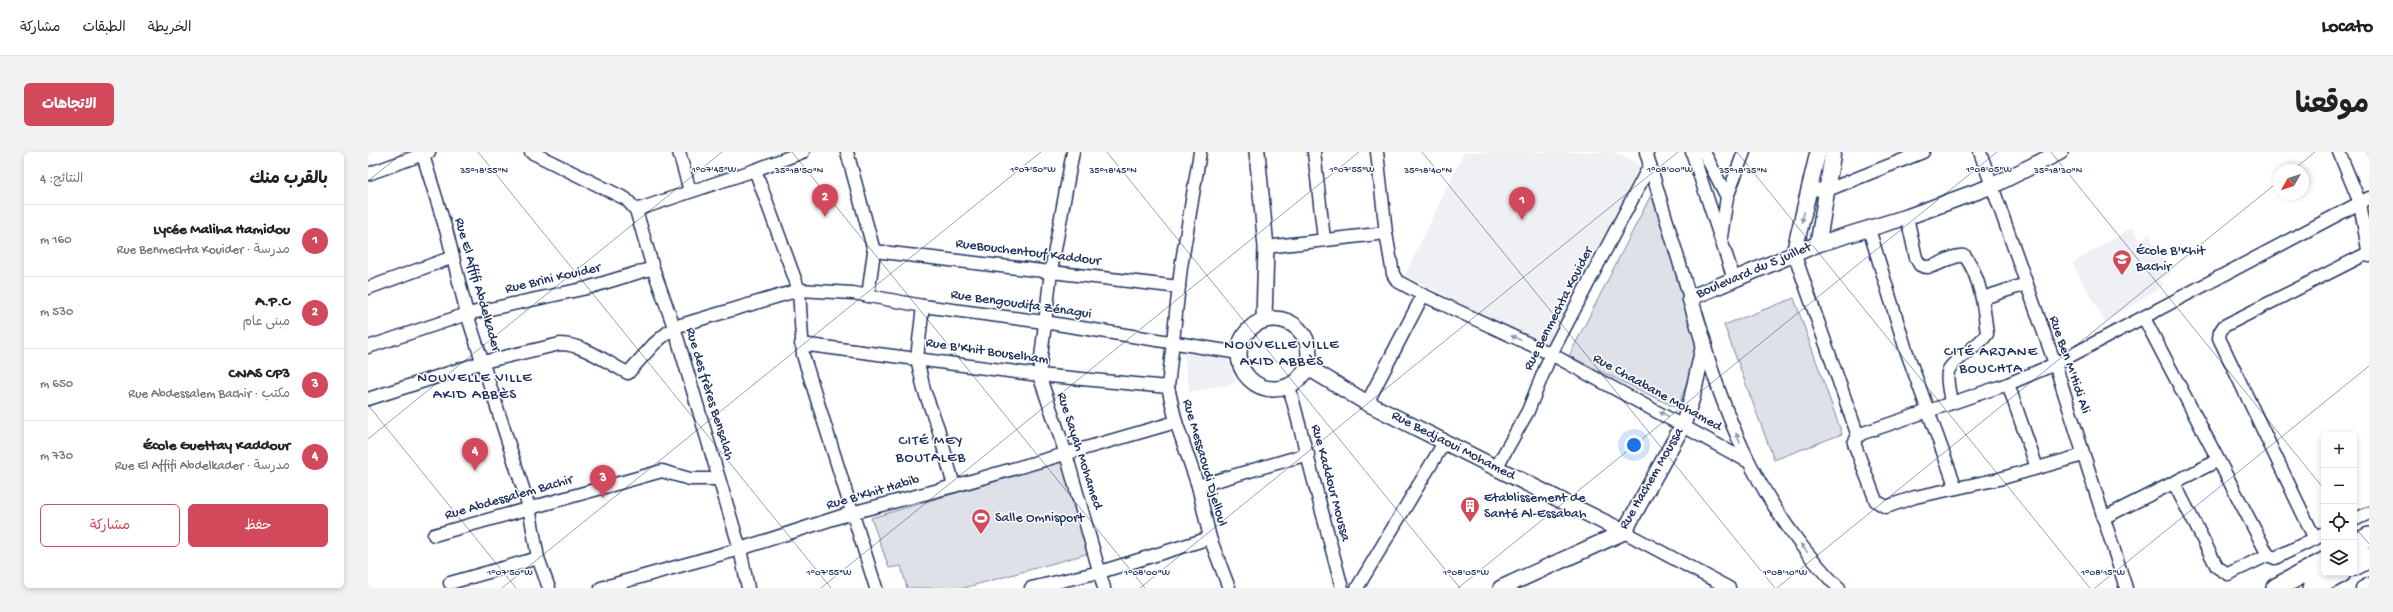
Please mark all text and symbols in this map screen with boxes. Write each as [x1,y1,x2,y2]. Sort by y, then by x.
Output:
text: Locato [2322,16,2373,39]
text: مشاركة [20,20,60,37]
text: الطبقات [82,20,126,37]
text: الخريطة [148,20,191,37]
button: الاتجاهات [24,83,114,126]
text: موقعنا [2295,90,2369,123]
text: 1°07'45"W [691,164,737,176]
text: 1°07'50"W [1009,164,1056,176]
text: 1°07'55"W [1328,164,1375,176]
text: 1°08'00"W [1646,164,1694,176]
text: 1°08'05"W [1965,164,2012,176]
north arrow [2273,164,2309,200]
text: 35°18'55"N [459,165,509,177]
text: 35°18'50"N [774,165,824,177]
text: 35°18'45"N [1088,165,1137,177]
text: 35°18'40"N [1403,165,1453,177]
text: 35°18'35"N [1718,165,1768,177]
text: 35°18'30"N [2033,165,2083,177]
text: بالقرب منك [249,170,328,190]
text: النتائج: 4 [40,172,83,187]
pin: 2 [812,184,838,217]
pin: 1 [1509,187,1535,220]
one-way arrow [1799,211,1805,223]
street label: Rue El Affifi Abdelkader [450,216,505,355]
text: Lycée Maliha Hamidou [153,221,290,239]
text: 160 m [40,233,72,248]
text: 1 [312,233,318,248]
street label: RueBouchentouf Kaddour [954,236,1103,270]
street label: Boulevard du 5 juillet [1693,239,1815,303]
text: مدرسة · Rue Benmechta Kouider [117,243,290,258]
street label: Rue Benmechta Kouider [1520,243,1598,374]
place label: École B'Khit Bachir [2135,243,2206,276]
school or university icon: École B'Khit Bachir [2111,248,2133,276]
street label: Rue Brini Kouider [504,260,603,298]
street label: Rue Bengoudifa Zénagui [949,287,1093,323]
text: A.P.C [255,293,290,311]
text: 530 m [40,305,73,320]
text: 2 [312,305,318,320]
street label: Rue Ben M'Hidi Ali [2044,314,2094,416]
text: مبنى عام [242,315,290,330]
street label: Rue des frères Bensalah [681,326,737,463]
street label: Rue B'Khit Bouselham [924,335,1050,369]
one-way arrow [1510,335,1522,341]
district label: NOUVELLE VILLE AKID ABBÈS [1224,336,1340,371]
district label: CITÉ ARJANE BOUCHTA [1944,343,2038,378]
street label: Rue Chaabane Mohamed [1589,350,1726,436]
text: CNAS CP3 [229,365,290,383]
district label: NOUVELLE VILLE AKID ABBÈS [417,369,533,404]
text: 650 m [40,377,73,392]
text: 3 [312,377,318,392]
text: مكتب · Rue Abdessalem Bachir [128,387,290,402]
street label: Rue Sayah Mohamed [1052,390,1106,513]
street label: Rue Messaoudi Djelloul [1178,398,1230,528]
street label: Rue Bedjaoui Mohamed [1388,407,1519,485]
one-way arrow [1658,411,1670,418]
street label: Rue Kaddour Moussa [1306,423,1354,544]
street label: Rue Hachem Moussa [1616,424,1689,533]
one-way arrow [1734,431,1740,443]
district label: CITÉ MEY BOUTALEB [895,432,966,467]
map controls [2321,432,2357,576]
button: + [2321,432,2357,468]
your location [1624,435,1644,455]
text: École Guettay Kaddour [143,437,290,455]
pin: 4 [462,438,488,471]
text: 730 m [40,449,73,464]
text: 4 [312,449,318,464]
text: مدرسة · Rue El Affifi Abdelkader [115,459,290,474]
pin: 3 [590,465,616,498]
button: − [2321,468,2357,504]
street label: Rue Abdessalem Bachir [443,471,576,524]
street label: Rue B'Khit Habib [825,471,922,514]
place label: Etablissement de Santé Al-Essabah [1484,490,1587,523]
building icon: Etablissement de Santé Al-Essabah [1459,495,1481,523]
button: مشاركة [40,504,180,547]
button: حفظ [188,504,328,547]
button: locate [2321,504,2357,540]
sports icon: Salle Omnisport [970,507,992,535]
place label: Salle Omnisport [995,510,1085,527]
button: layers [2321,540,2357,576]
one-way arrow [1800,543,1809,554]
text: 1°07'50"W [486,567,533,579]
text: 1°07'55"W [805,567,852,579]
text: 1°08'00"W [1123,567,1171,579]
text: 1°08'05"W [1442,567,1489,579]
text: 1°08'10"W [1762,567,1808,579]
text: 1°08'15"W [2080,567,2126,579]

